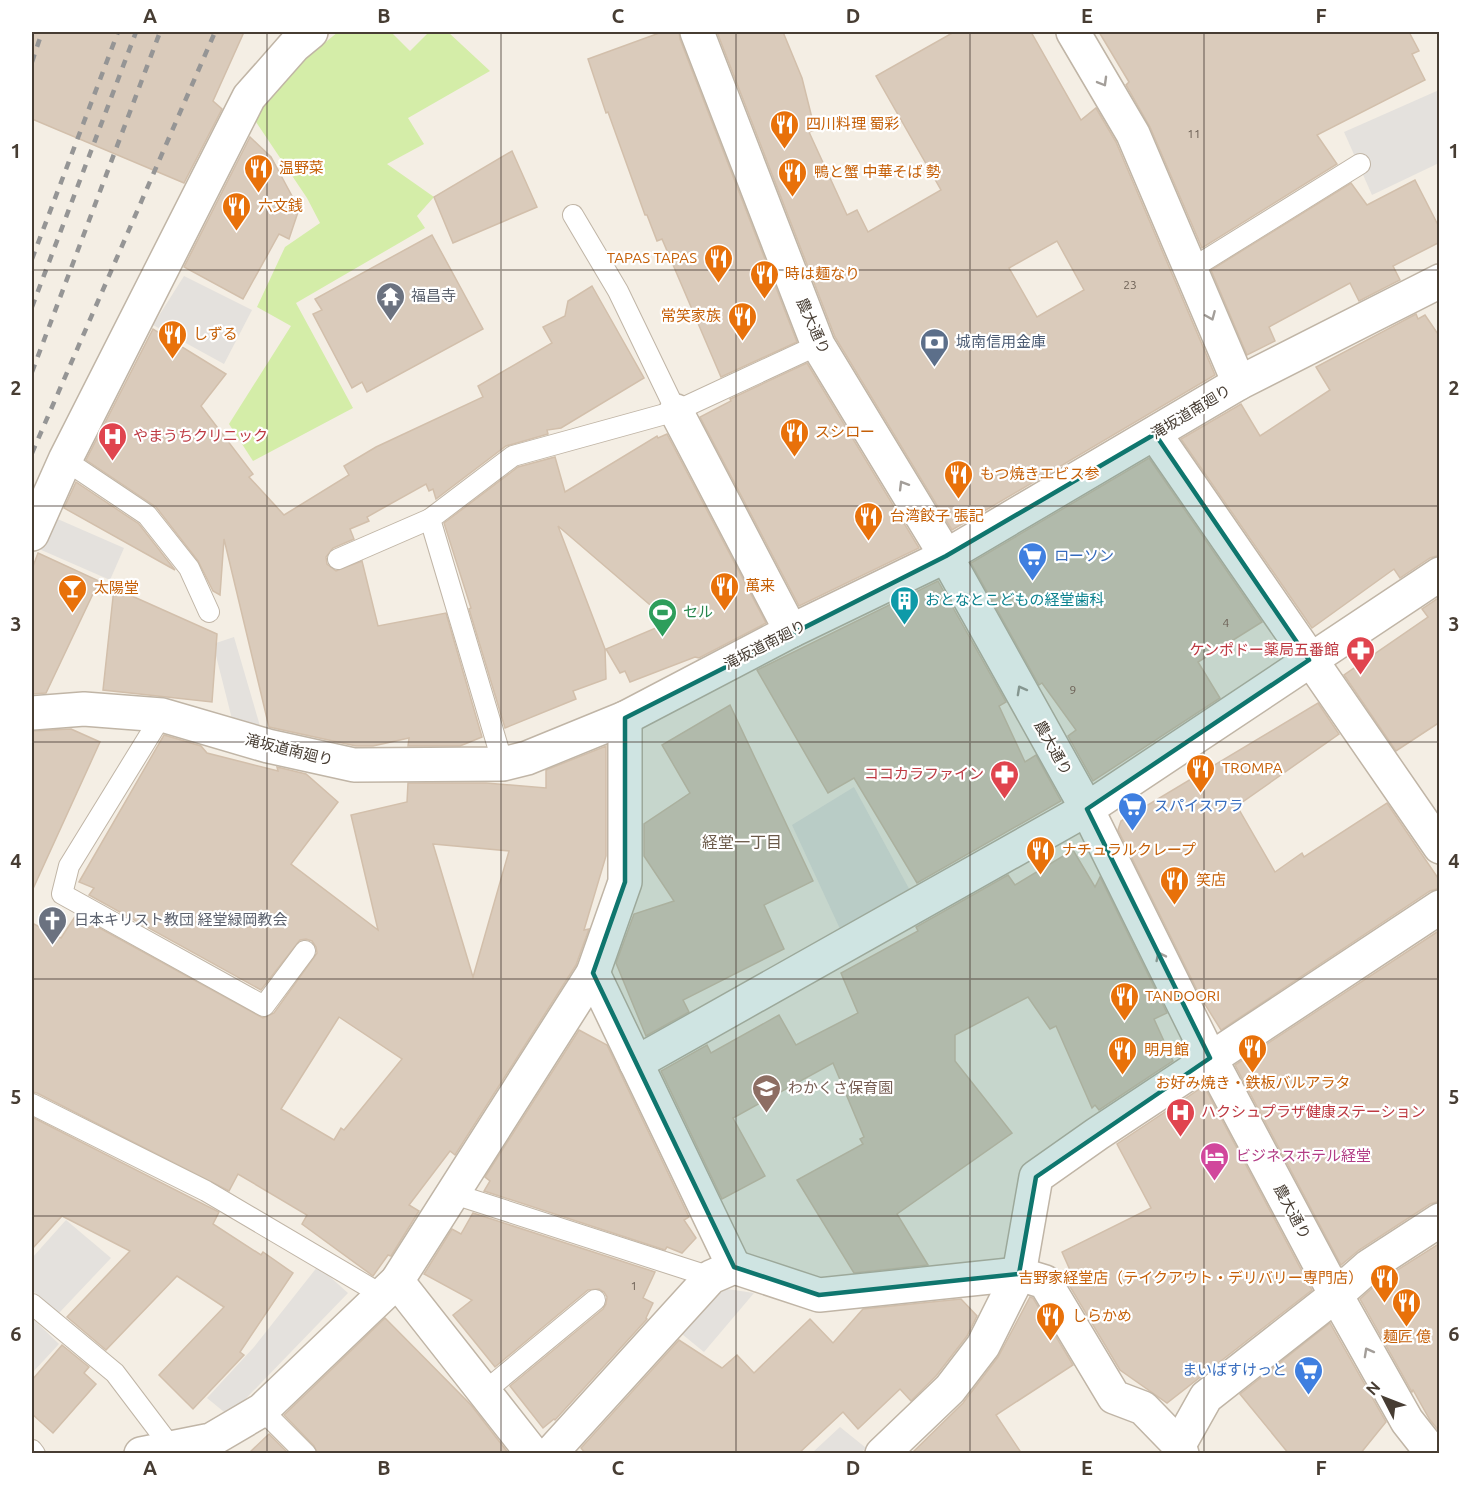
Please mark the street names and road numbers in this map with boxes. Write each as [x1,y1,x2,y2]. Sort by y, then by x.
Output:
street label: 農大通り [793,295,833,357]
street label: 滝坂道南廻り [1148,381,1234,442]
street label: 滝坂道南廻り [721,617,809,673]
street label: 農大通り [1031,717,1075,778]
street label: 滝坂道南廻り [243,730,335,769]
street label: 農大通り [1271,1181,1314,1242]

